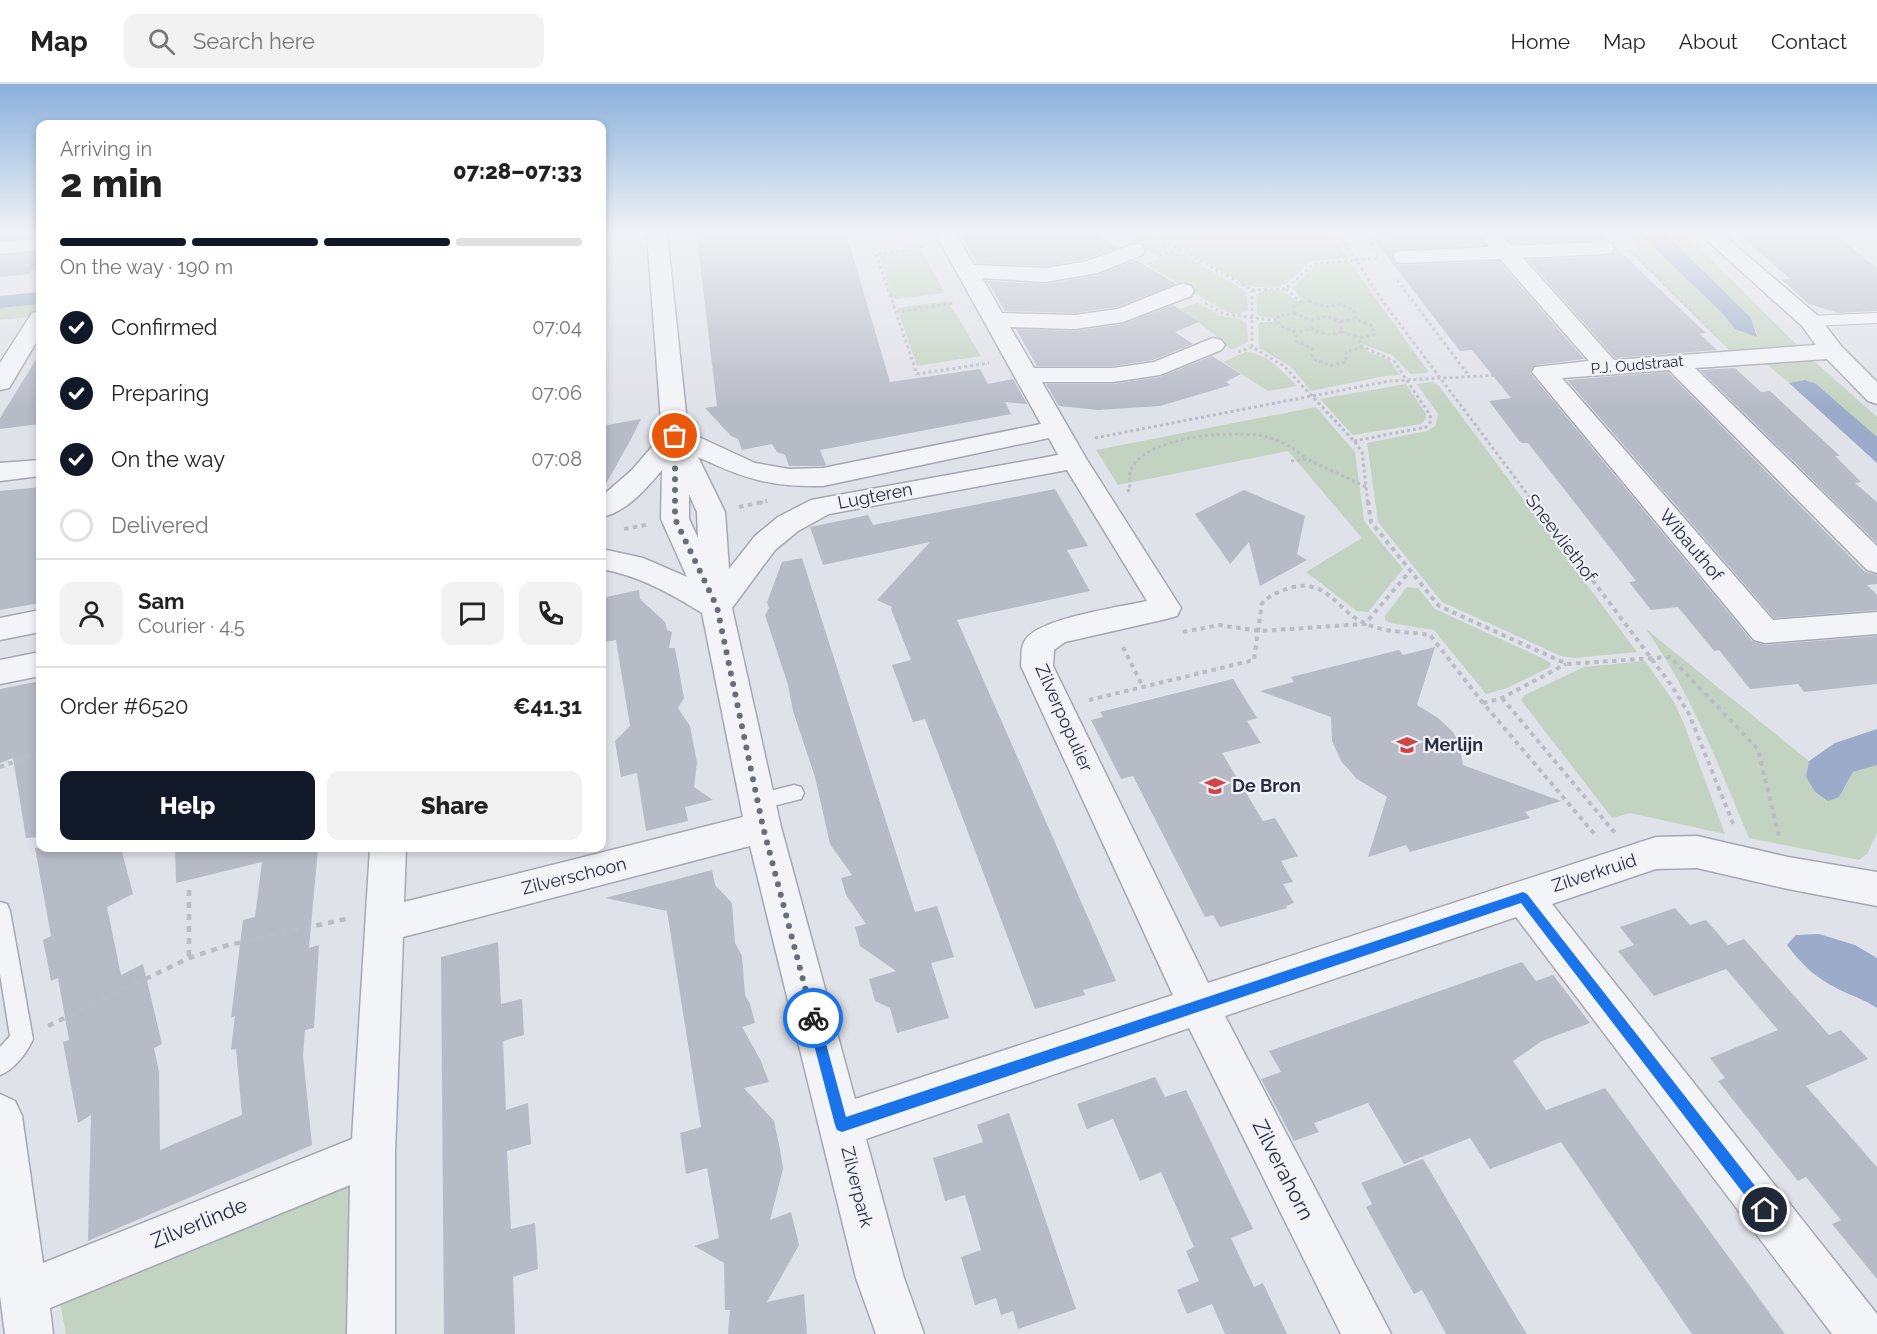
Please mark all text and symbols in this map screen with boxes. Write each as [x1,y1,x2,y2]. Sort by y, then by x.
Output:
search box [124,14,544,68]
text: Map [30,25,88,58]
icon: search [145,25,178,58]
text: Search here [193,28,315,54]
text: Home [1511,29,1570,54]
text: Map [1603,29,1646,54]
text: About [1679,29,1738,54]
text: Contact [1771,29,1847,54]
text: Arriving in [60,137,152,161]
text: 07:28–07:33 [453,158,582,184]
text: 2 min [60,160,163,206]
text: On the way · 190 m [60,255,233,279]
icon: check [60,311,93,344]
text: Confirmed [111,314,218,340]
text: 07:04 [532,315,582,339]
street label: P.J. Oudstraat [1590,352,1684,378]
icon: check [60,377,93,410]
text: Preparing [111,380,209,406]
text: 07:06 [531,381,582,405]
pin [649,410,700,461]
icon: bag [658,419,691,452]
icon: check [60,443,93,476]
text: On the way [111,446,225,472]
text: 07:08 [531,447,582,471]
street label: Lugteren [836,478,914,513]
street label: Sneevliethof [1522,490,1602,586]
street label: Wibauthof [1655,504,1728,586]
text: Delivered [111,512,209,538]
button: person [60,582,123,645]
button: chat [441,582,504,645]
button: phone [519,582,582,645]
text: Sam [138,588,185,614]
text: Courier · 4.5 [138,614,245,638]
street label: Zilverpopulier [1031,661,1098,775]
text: Order #6520 [60,693,188,719]
text: €41.31 [513,693,582,719]
school or university icon: Merlijn [1395,733,1419,757]
place label: Merlijn [1424,734,1483,755]
button: Help [60,771,315,840]
button: Share [327,771,582,840]
school or university icon: De Bron [1203,774,1227,798]
place label: De Bron [1232,775,1301,796]
street label: Zilverkruid [1549,849,1639,896]
street label: Zilverschoon [519,852,628,899]
courier [783,988,843,1048]
icon: bike [797,1002,830,1035]
street label: Zilverahorn [1247,1115,1319,1224]
street label: Zilverpark [837,1144,878,1230]
pin [1739,1184,1790,1235]
street label: Zilverlinde [147,1192,251,1253]
icon: home [1748,1193,1781,1226]

